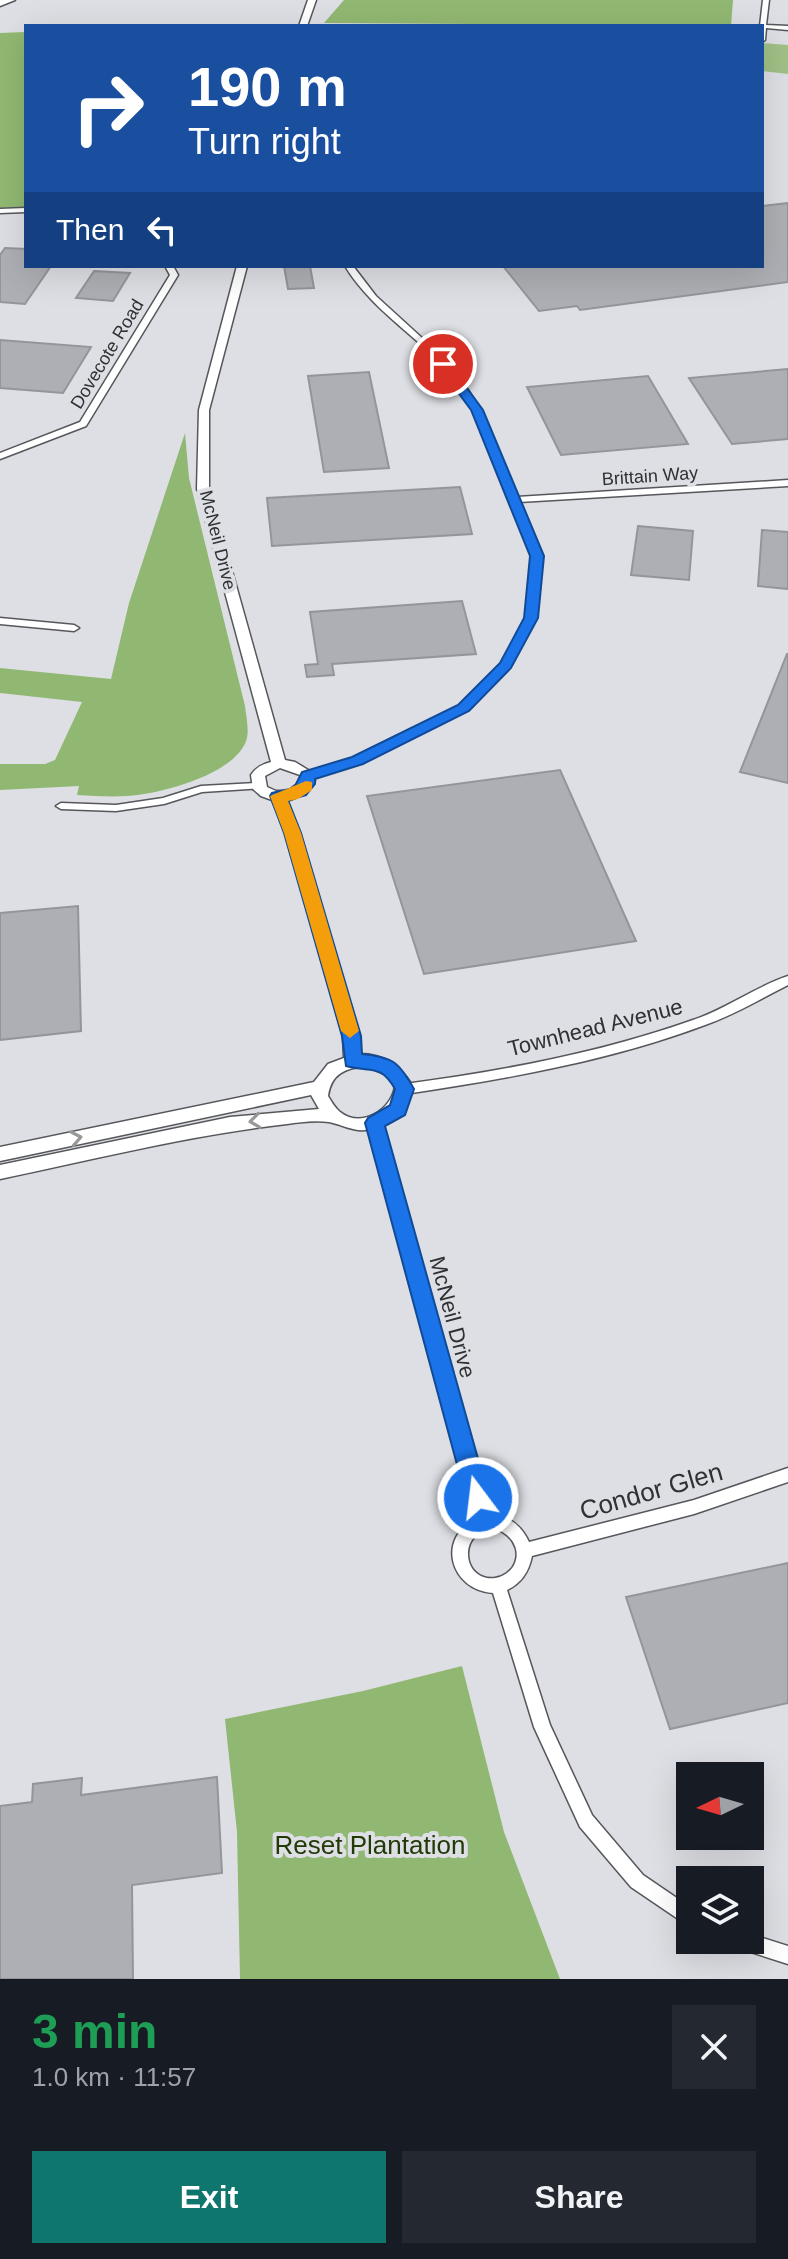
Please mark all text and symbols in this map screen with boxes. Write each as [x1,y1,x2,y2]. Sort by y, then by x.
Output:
text: 190 m [188,55,347,118]
icon: right [56,56,160,160]
text: Turn right [188,121,341,162]
icon: left [140,208,184,252]
text: Then [56,213,124,246]
street label: Dovecote Road [66,296,148,412]
pin [409,330,477,398]
icon: arrive [421,342,465,386]
street label: Brittain Way [601,463,699,489]
street label: McNeil Drive [196,488,240,592]
street label: Townhead Avenue [505,994,685,1061]
one-way arrow [248,1112,262,1129]
one-way arrow [70,1131,83,1148]
street label: McNeil Drive [424,1254,481,1381]
position arrow [436,1456,520,1540]
street label: Condor Glen [576,1456,726,1526]
north arrow [676,1762,764,1850]
map controls [676,1762,764,1954]
park label: Reset Plantation [275,1830,465,1860]
button: layers [676,1866,764,1954]
text: 3 min [32,2005,157,2058]
button: close [672,2005,756,2089]
text: 1.0 km · 11:57 [32,2062,196,2092]
button: Exit [32,2151,386,2243]
button: Share [402,2151,756,2243]

